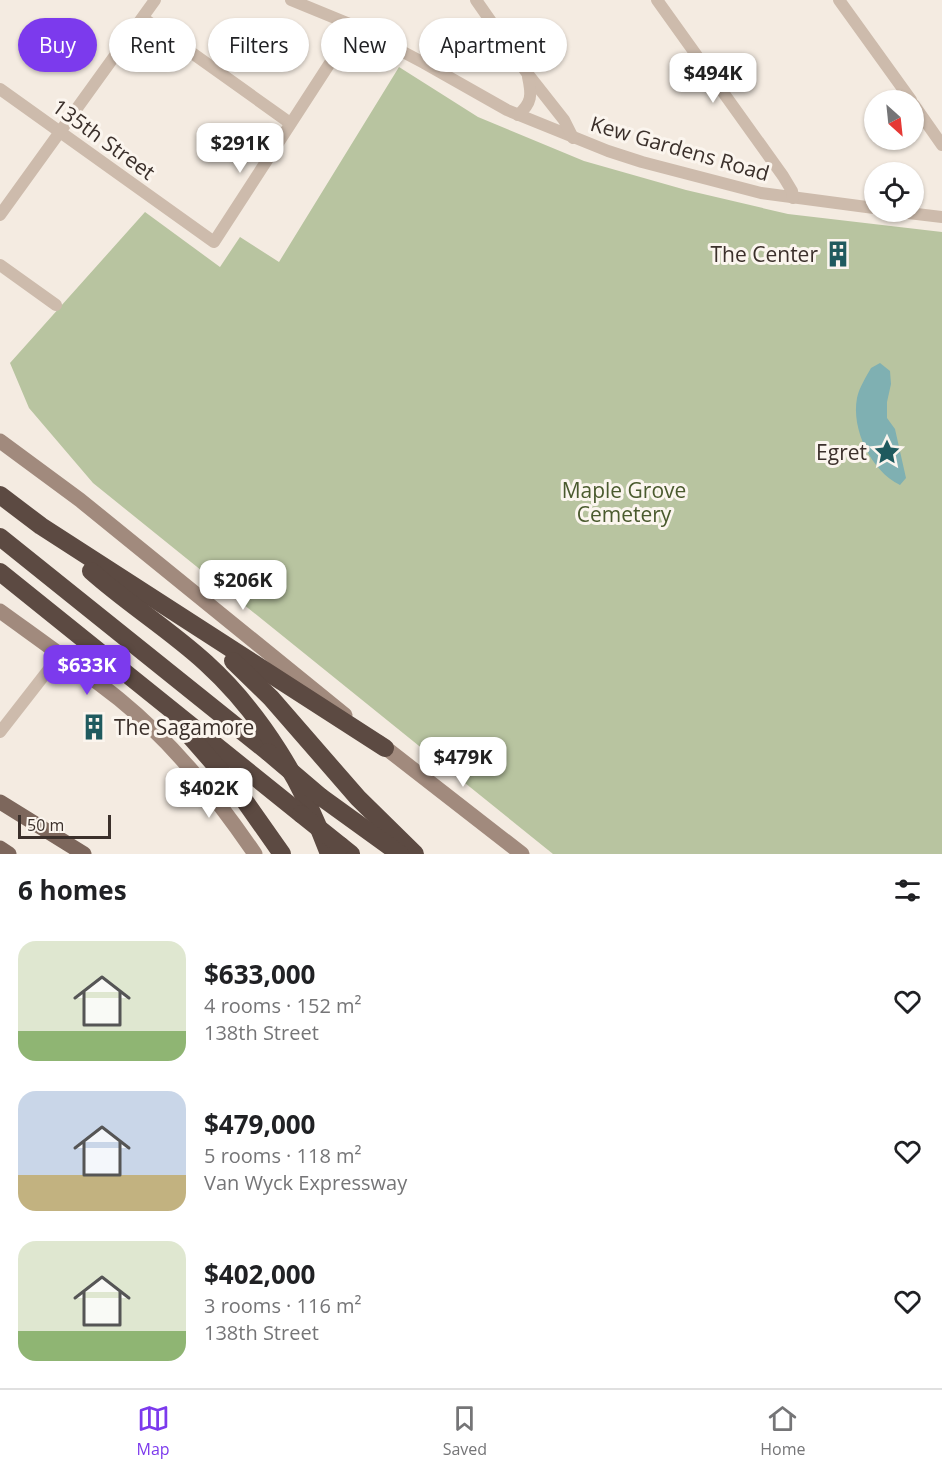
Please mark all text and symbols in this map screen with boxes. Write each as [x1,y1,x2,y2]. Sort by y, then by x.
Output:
chip: Buy [18,18,97,72]
chip: Rent [109,18,196,72]
chip: Filters [208,18,309,72]
chip: New [321,18,407,72]
chip: Apartment [419,18,567,72]
pin: $494K [671,53,755,104]
text: $494K [683,59,743,86]
north arrow [864,90,924,150]
map controls [864,90,924,222]
street label: 135th Street [47,92,161,186]
street label: Kew Gardens Road [587,109,773,187]
pin: $291K [198,123,282,174]
text: $291K [210,129,270,156]
button: locate [864,162,924,222]
building icon: The Center [823,239,853,269]
place label: The Center [711,240,818,268]
place icon: Egret [872,437,902,467]
place label: Egret [816,438,867,466]
park label: Maple Grove Cemetery [562,476,686,528]
pin: $206K [201,560,285,611]
text: $206K [213,566,273,593]
pin: $633K [45,645,129,696]
text: $633K [57,651,117,678]
building icon: The Sagamore [79,712,109,742]
place label: The Sagamore [114,713,254,741]
pin: $479K [421,737,505,788]
text: $479K [433,743,493,770]
pin: $402K [167,768,251,819]
text: $402K [179,774,239,801]
scale bar [18,812,111,840]
text: 50 m [27,814,64,836]
text: 6 homes [18,872,127,908]
icon: filters [891,874,924,907]
text: $633,000 [204,956,315,992]
icon: home [66,965,138,1037]
icon: heart [891,985,924,1018]
text: 4 rooms · 152 m² [204,992,362,1019]
text: 138th Street [204,1019,319,1046]
text: $479,000 [204,1106,315,1142]
icon: home [66,1115,138,1187]
icon: heart [891,1135,924,1168]
text: 5 rooms · 118 m² [204,1142,362,1169]
text: Van Wyck Expressway [204,1169,407,1196]
text: $402,000 [204,1256,315,1292]
icon: home [66,1265,138,1337]
icon: heart [891,1285,924,1318]
text: 3 rooms · 116 m² [204,1292,362,1319]
text: 138th Street [204,1319,319,1346]
tab: Map [137,1402,170,1460]
tab: Saved [443,1402,487,1460]
tab: Home [760,1402,805,1460]

